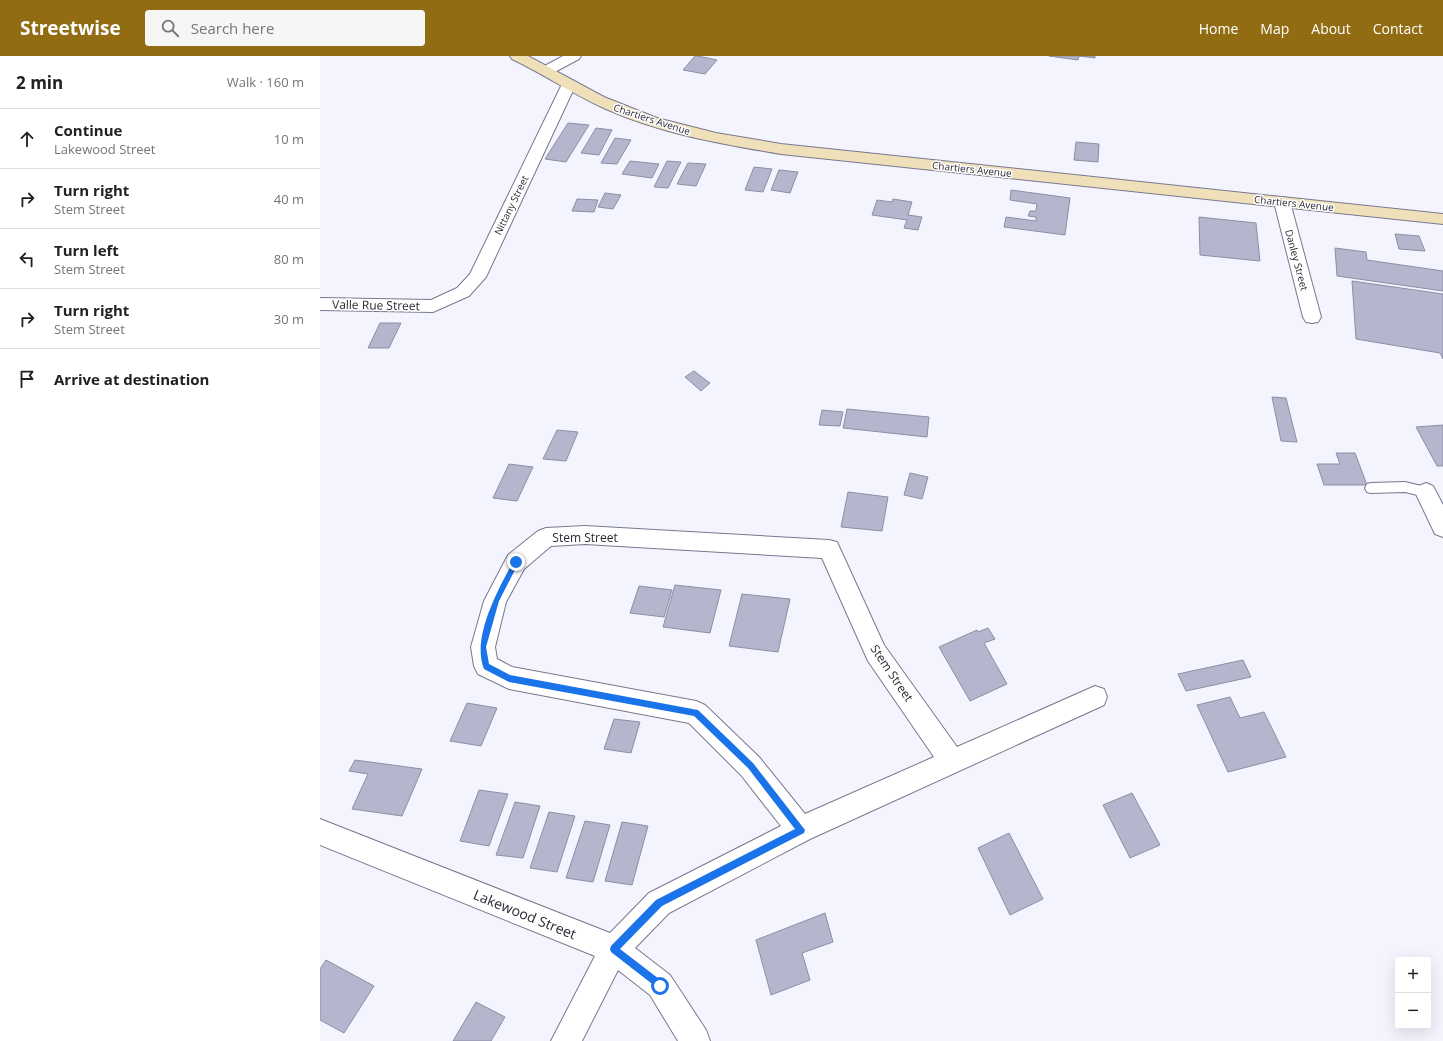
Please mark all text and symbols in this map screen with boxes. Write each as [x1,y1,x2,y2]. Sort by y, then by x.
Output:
search box [145,10,425,46]
text: Streetwise [20,15,121,41]
icon: search [159,17,181,39]
text: Search here [191,18,274,38]
text: Home [1199,19,1238,38]
text: Map [1260,19,1289,38]
text: About [1311,19,1351,38]
text: Contact [1373,19,1423,38]
text: 2 min [16,71,63,94]
text: Walk · 160 m [227,73,304,91]
street label: Chartiers Avenue [612,100,693,138]
text: Continue [54,120,122,140]
icon: ahead [16,128,38,150]
text: 10 m [274,130,304,148]
text: Lakewood Street [54,140,156,158]
street label: Chartiers Avenue [931,158,1013,180]
street label: Nittany Street [491,173,532,237]
text: Turn right [54,180,129,200]
icon: right [16,188,38,210]
text: 40 m [274,190,304,208]
street label: Chartiers Avenue [1253,192,1335,214]
text: Stem Street [54,200,125,218]
street label: Danley Street [1282,228,1312,292]
text: Turn left [54,240,119,260]
icon: left [16,248,38,270]
text: 80 m [274,250,304,268]
text: Stem Street [54,260,125,278]
street label: Valle Rue Street [332,296,420,314]
text: Turn right [54,300,129,320]
icon: right [16,308,38,330]
text: 30 m [274,310,304,328]
text: Stem Street [54,320,125,338]
icon: arrive [16,368,38,390]
text: Arrive at destination [54,369,209,389]
street label: Stem Street [552,529,618,546]
route end [507,553,525,571]
street label: Stem Street [867,641,917,705]
street label: Lakewood Street [471,885,579,943]
map controls [1395,957,1431,1029]
button: + [1395,957,1431,993]
route start [651,977,669,995]
button: − [1395,993,1431,1029]

